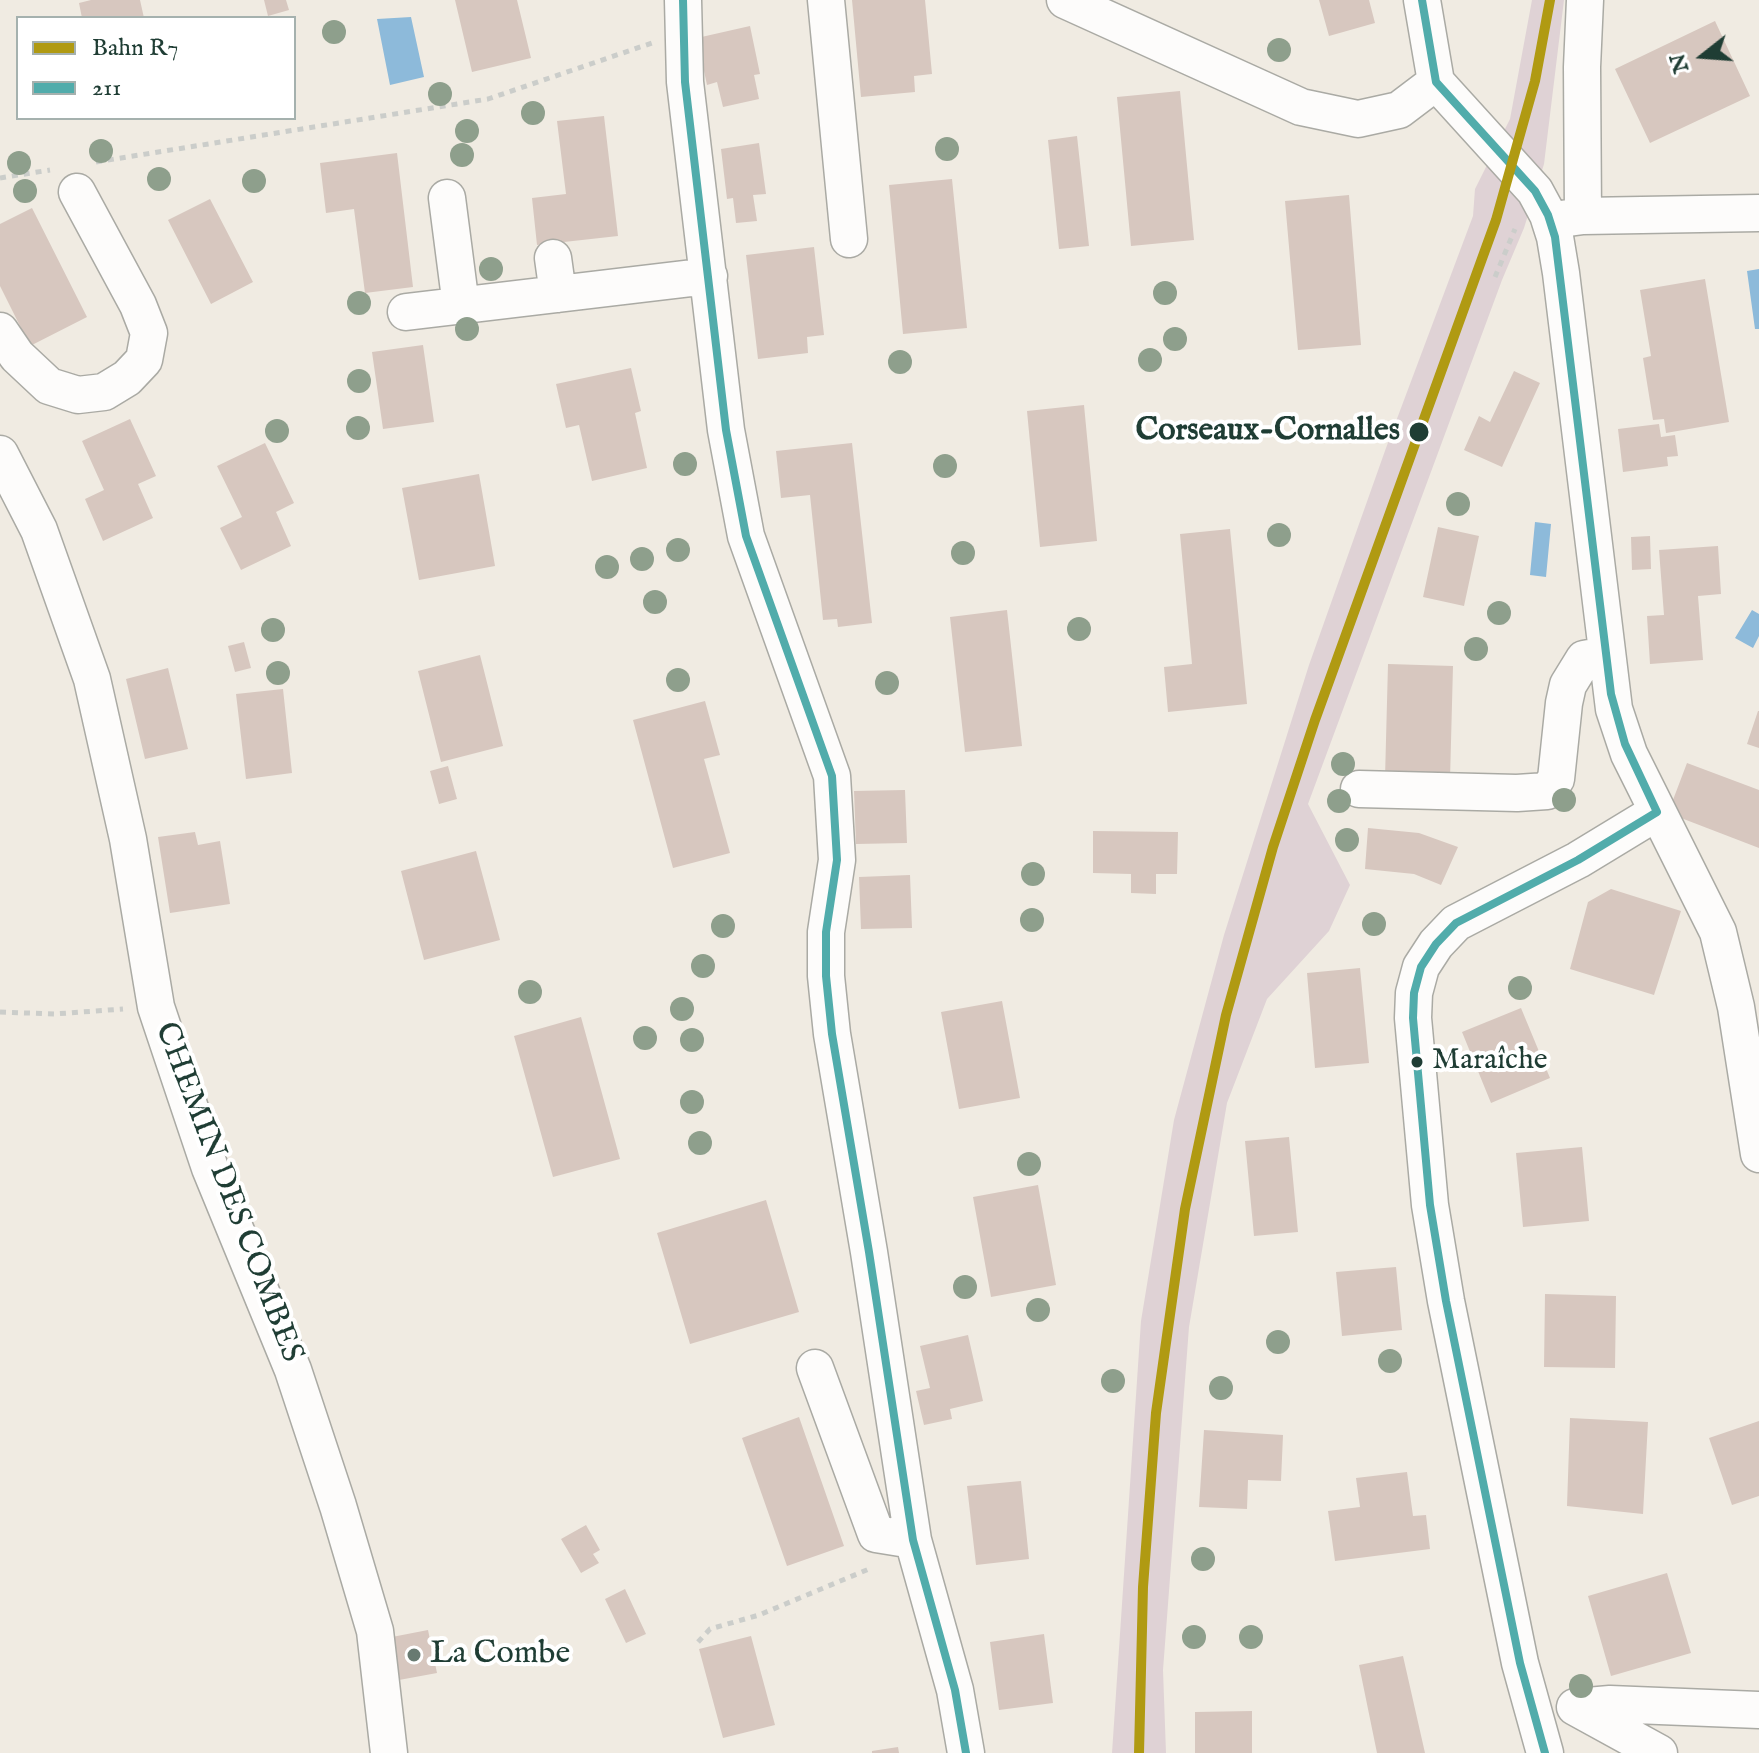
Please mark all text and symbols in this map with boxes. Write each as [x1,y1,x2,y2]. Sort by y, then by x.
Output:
legend [16,16,296,120]
north arrow [1663,16,1743,96]
text: Bahn R7 [92,33,178,64]
text: N [1664,50,1696,76]
text: 211 [92,73,121,104]
place label: Corseaux-Cornalles [1135,413,1400,451]
marker: Corseaux-Cornalles [1407,420,1431,444]
street label: CHEMIN DES COMBES [144,1018,310,1368]
place label: Maraîche [1432,1044,1548,1080]
marker: Maraîche [1409,1054,1425,1070]
place label: La Combe [430,1636,570,1674]
marker: La Combe [405,1646,423,1664]

